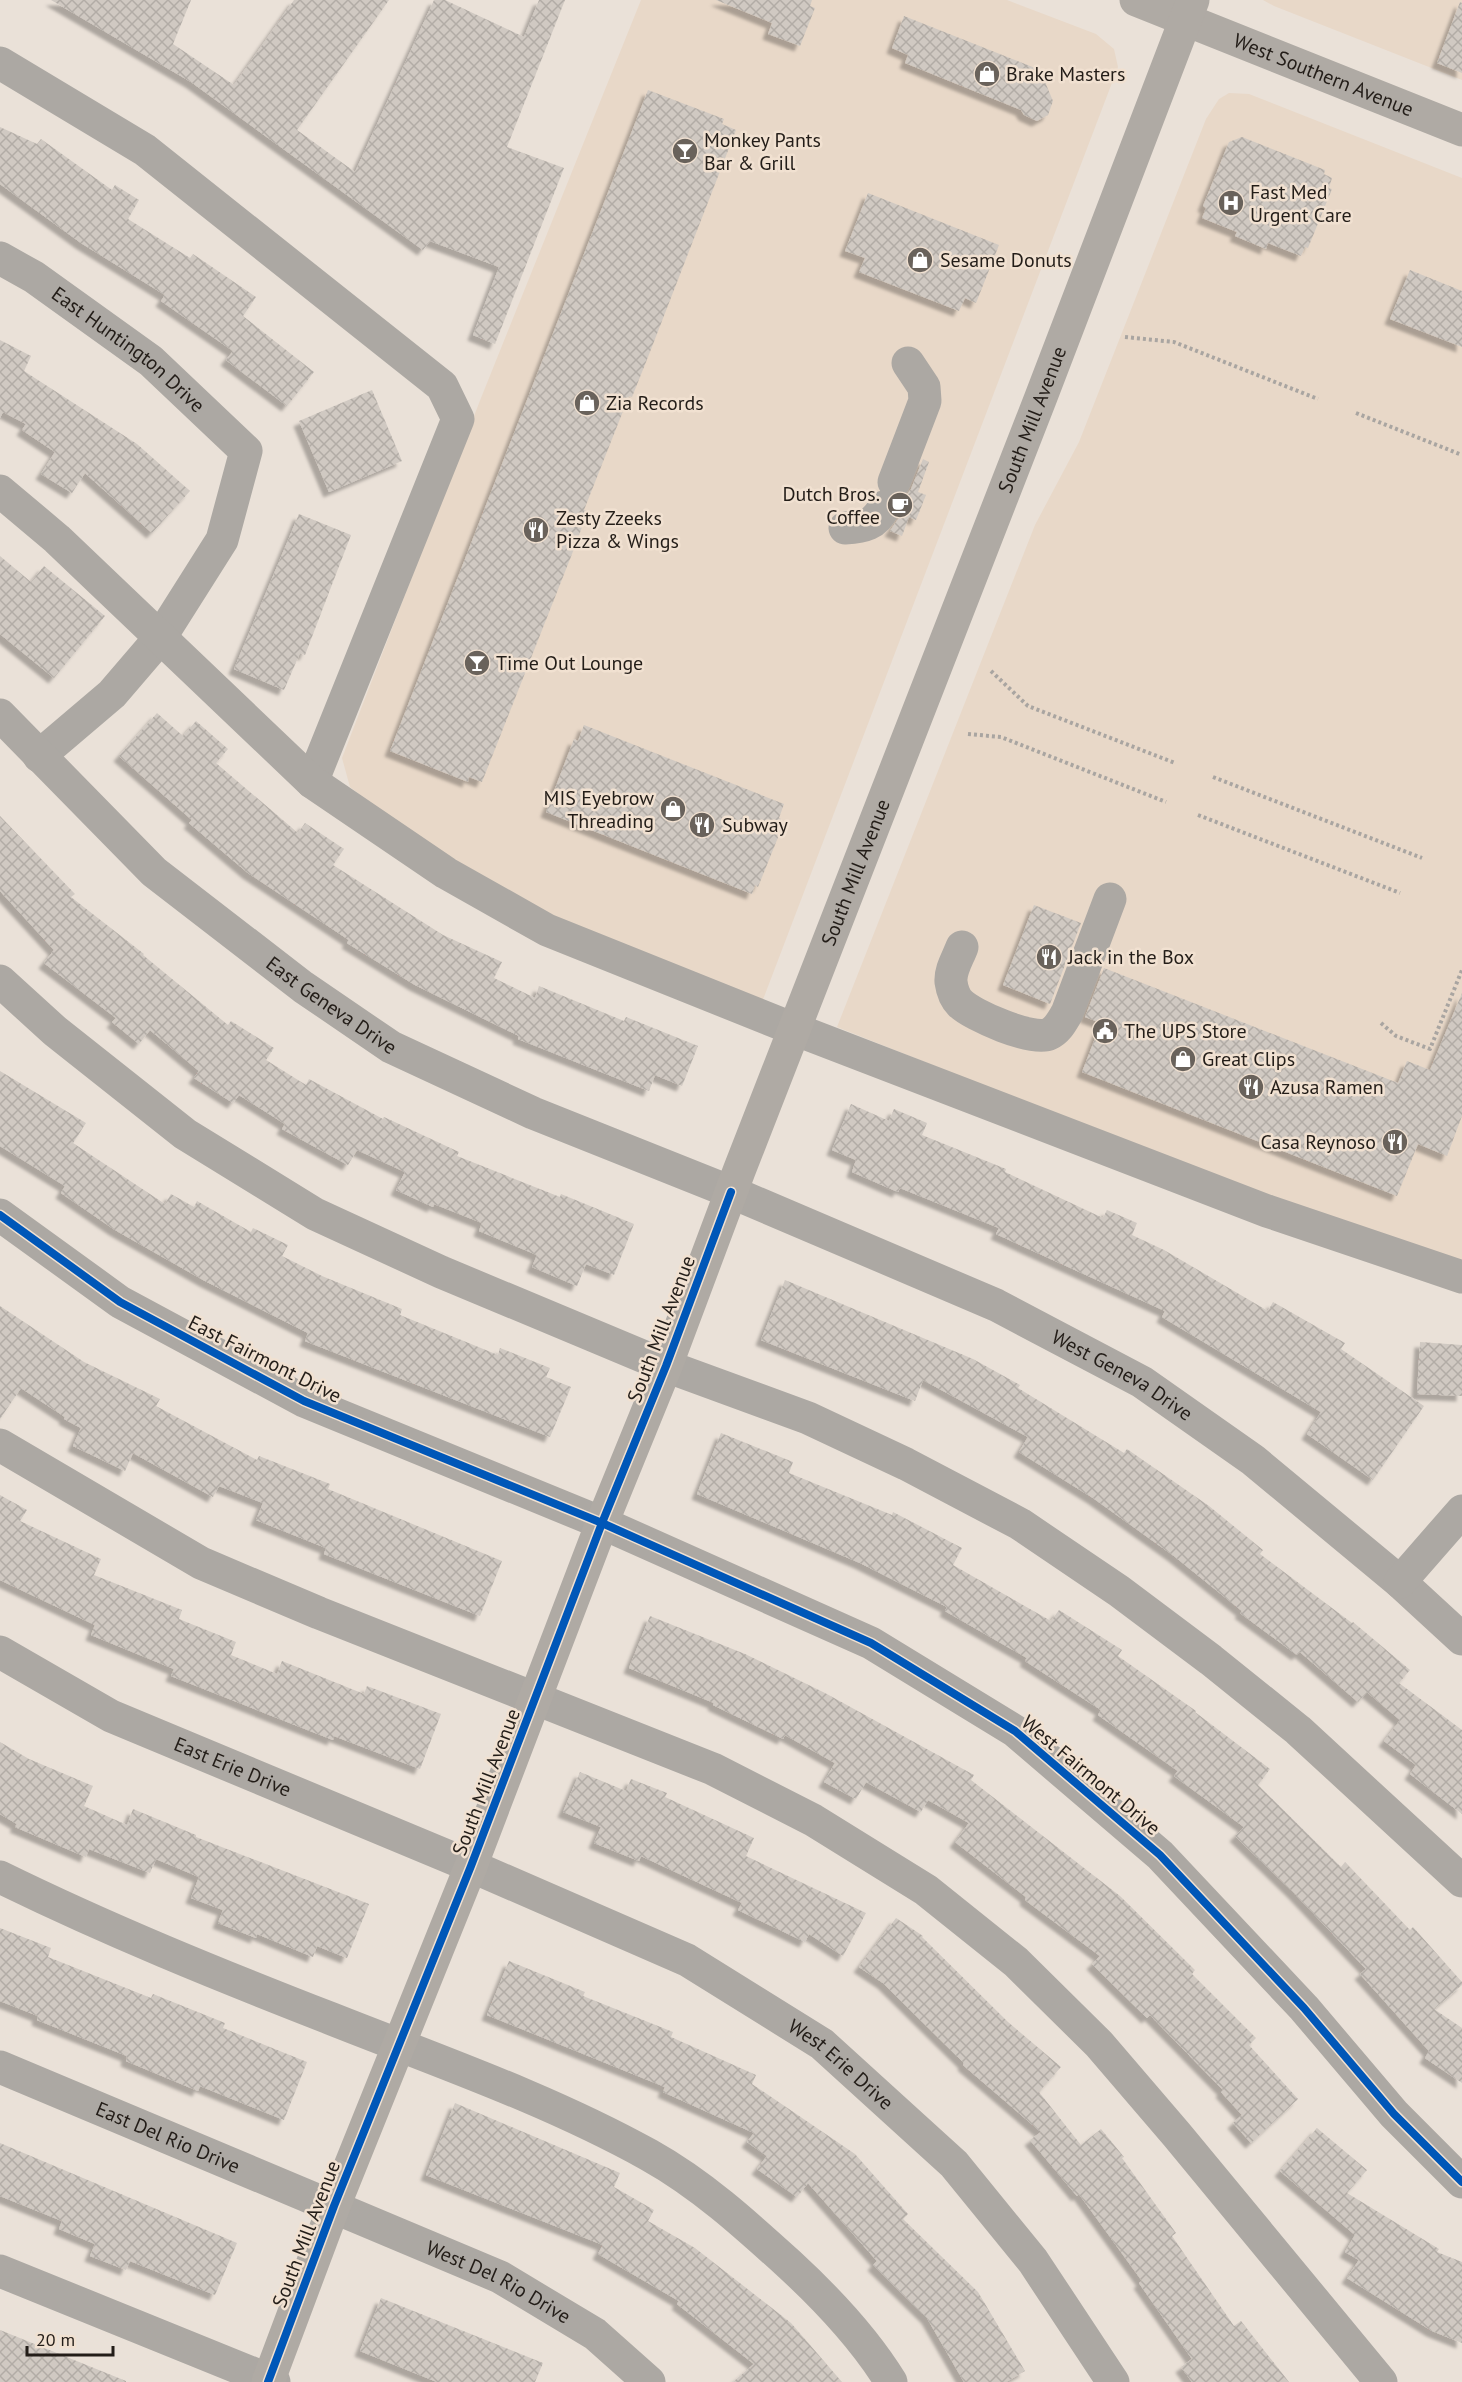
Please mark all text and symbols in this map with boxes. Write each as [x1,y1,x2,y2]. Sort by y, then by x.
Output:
street label: West Southern Avenue [1230,27,1417,122]
shop icon: Brake Masters [972,59,1002,89]
place label: Brake Masters [1006,61,1125,87]
place label: Monkey Pants Bar & Grill [704,127,821,176]
bar icon: Monkey Pants Bar & Grill [670,136,700,166]
place label: Fast Med Urgent Care [1250,179,1352,228]
hospital icon: Fast Med Urgent Care [1216,188,1246,218]
shop icon: Sesame Donuts [905,245,935,275]
place label: Sesame Donuts [940,247,1072,273]
street label: East Huntington Drive [46,281,210,418]
street label: South Mill Avenue [992,343,1072,497]
shop icon: Zia Records [572,388,602,418]
place label: Zia Records [606,390,704,416]
place label: Dutch Bros. Coffee [782,481,880,530]
cafe icon: Dutch Bros. Coffee [885,490,915,520]
place label: Zesty Zzeeks Pizza & Wings [556,505,679,554]
restaurant icon: Zesty Zzeeks Pizza & Wings [521,515,551,545]
bar icon: Time Out Lounge [462,648,492,678]
place label: Time Out Lounge [496,650,643,676]
place label: MIS Eyebrow Threading [544,785,654,834]
shop icon: MIS Eyebrow Threading [658,794,688,824]
street label: South Mill Avenue [815,795,896,949]
restaurant icon: Subway [687,810,717,840]
place label: Subway [722,812,789,838]
restaurant icon: Jack in the Box [1034,942,1064,972]
place label: Jack in the Box [1067,944,1194,970]
street label: East Geneva Drive [261,950,402,1060]
public building icon: The UPS Store [1090,1016,1120,1046]
place label: The UPS Store [1124,1018,1247,1044]
shop icon: Great Clips [1168,1044,1198,1074]
place label: Great Clips [1202,1046,1295,1072]
restaurant icon: Azusa Ramen [1236,1072,1266,1102]
place label: Azusa Ramen [1270,1074,1384,1100]
restaurant icon: Casa Reynoso [1380,1127,1410,1157]
place label: Casa Reynoso [1261,1129,1376,1155]
street label: South Mill Avenue [621,1252,701,1406]
street label: East Fairmont Drive [184,1309,346,1409]
street label: West Geneva Drive [1047,1324,1198,1427]
street label: South Mill Avenue [446,1705,526,1859]
street label: West Fairmont Drive [1016,1709,1166,1841]
street label: East Erie Drive [170,1731,295,1803]
street label: West Erie Drive [783,2013,899,2116]
street label: East Del Rio Drive [92,2096,244,2179]
street label: South Mill Avenue [266,2157,346,2311]
street label: West Del Rio Drive [422,2234,576,2329]
scale bar [27,2319,112,2357]
text: 20 m [36,2328,75,2351]

